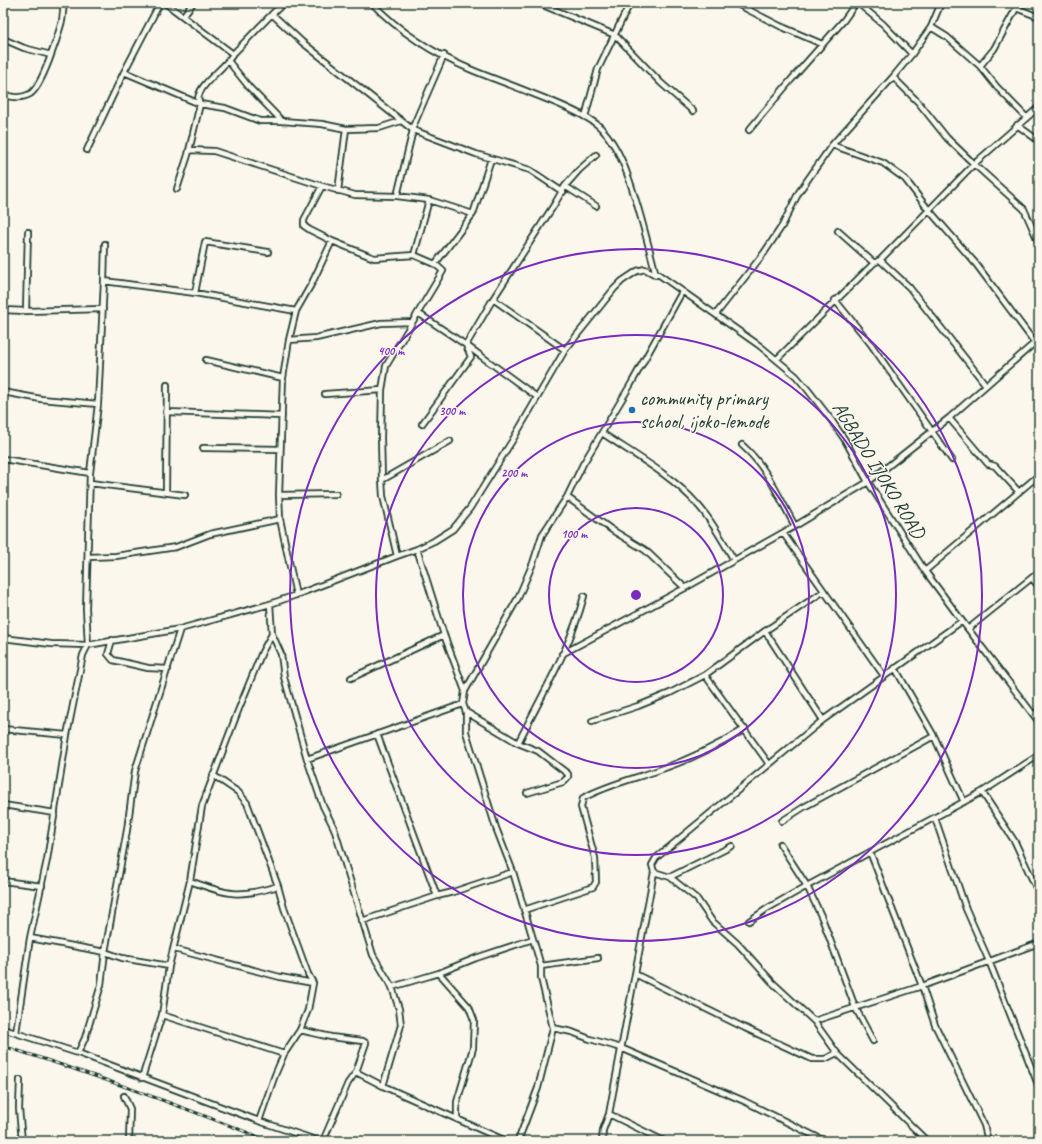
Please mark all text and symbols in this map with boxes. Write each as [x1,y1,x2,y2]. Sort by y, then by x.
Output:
text: 400 m [378,343,405,359]
place label: community primary school, ijoko-lemode [640,386,770,434]
street label: AGBADO IJOKO ROAD [827,397,932,544]
text: 300 m [439,403,466,419]
marker: community primary school, ijoko-lemode [627,405,637,415]
text: 200 m [501,465,528,481]
text: 100 m [561,526,588,542]
centre of rings [629,588,643,602]

